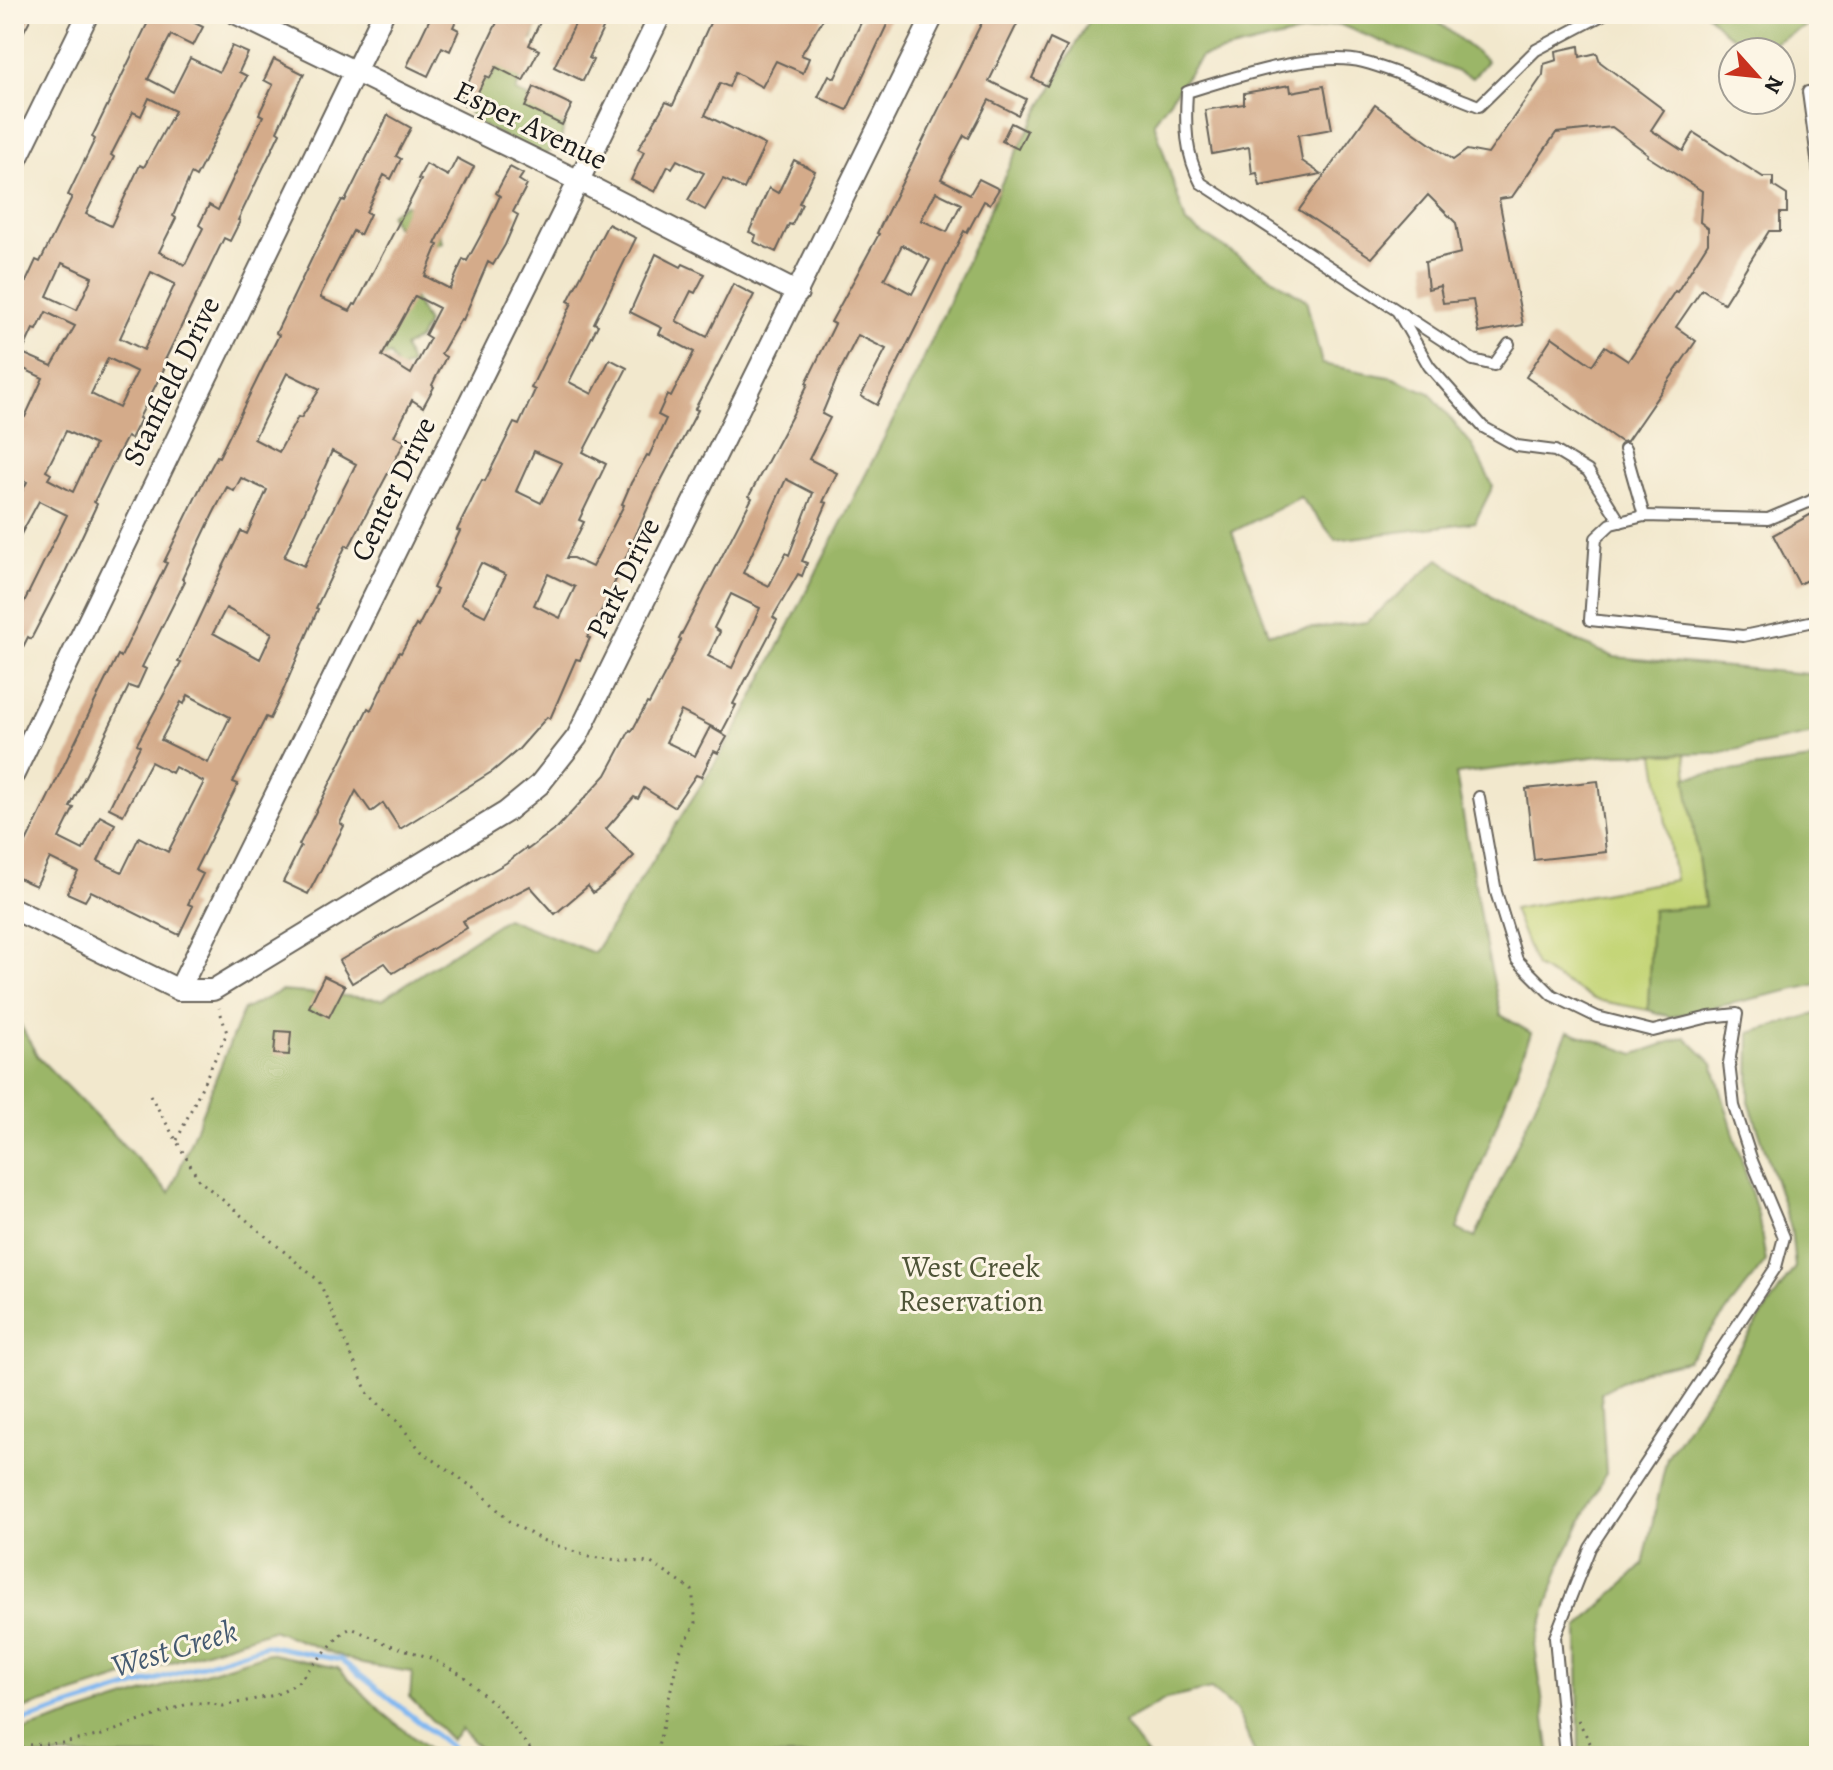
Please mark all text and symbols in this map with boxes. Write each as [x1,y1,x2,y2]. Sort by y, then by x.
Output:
north arrow [1717,36,1797,116]
street label: Esper Avenue [448,71,614,179]
text: N [1757,71,1791,99]
street label: Stanfield Drive [113,290,229,472]
street label: Center Drive [341,410,445,568]
street label: Park Drive [577,511,669,645]
park label: West Creek Reservation [899,1247,1043,1321]
water label: West Creek [106,1608,242,1688]

